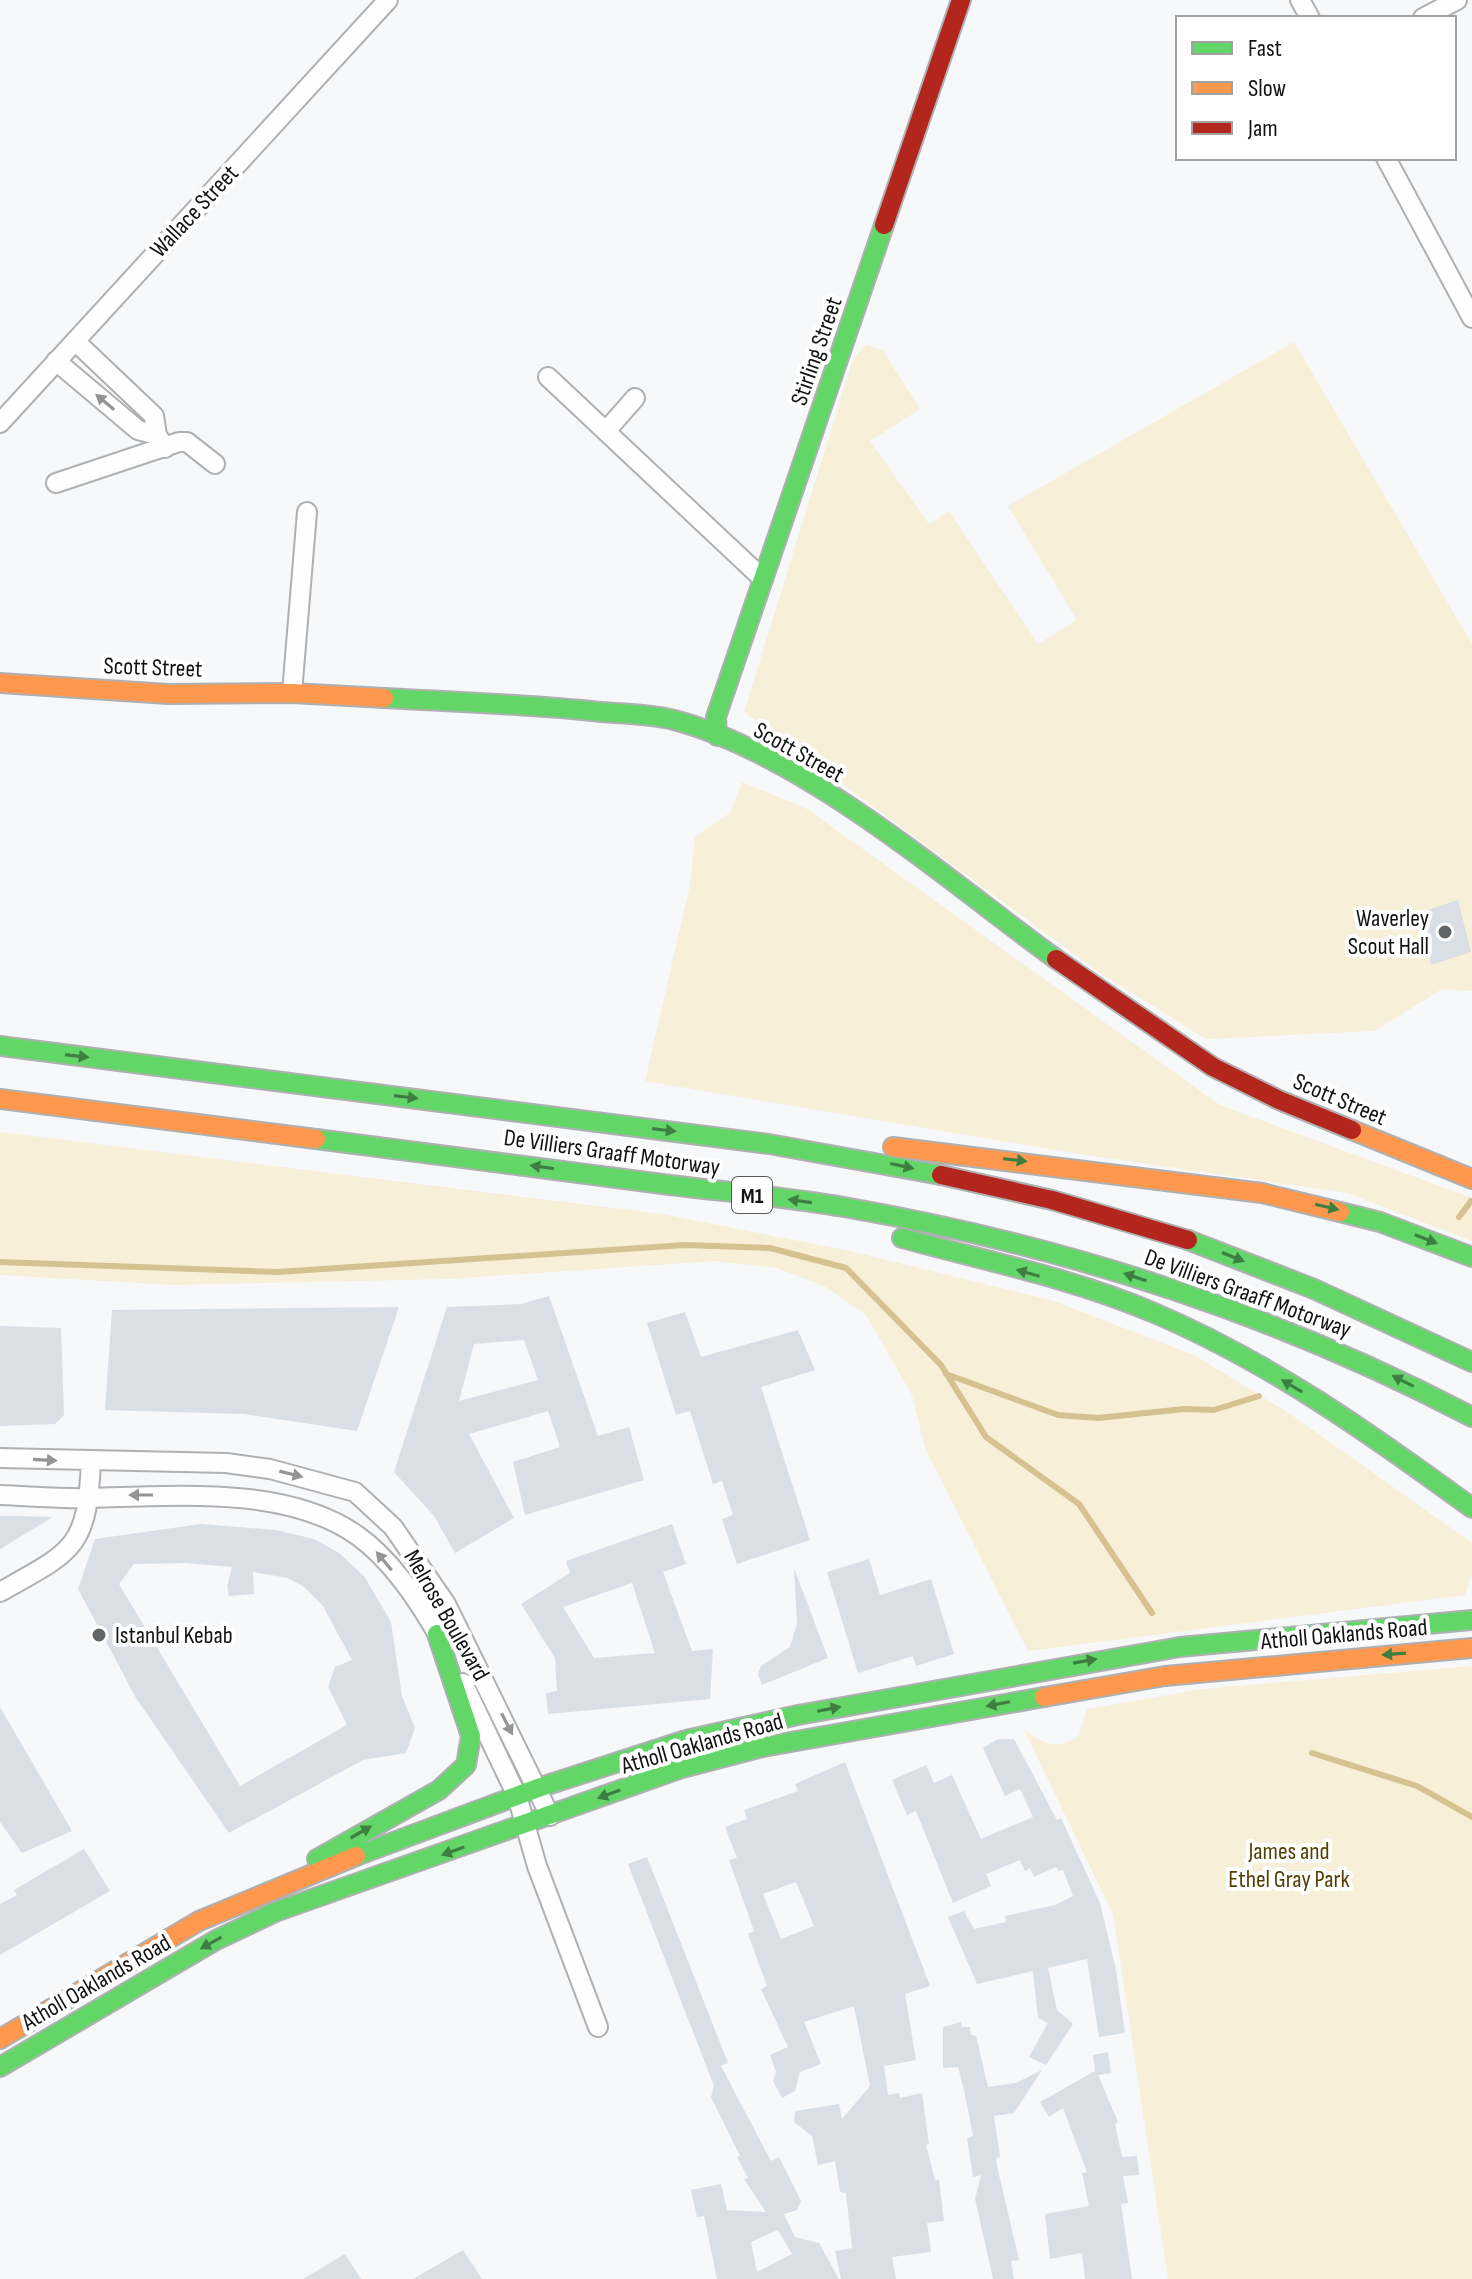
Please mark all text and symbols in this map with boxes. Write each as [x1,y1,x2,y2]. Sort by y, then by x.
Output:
legend [1176,16,1456,160]
text: Fast [1248,34,1282,63]
text: Slow [1248,74,1286,103]
text: Jam [1247,114,1278,143]
street label: Wallace Street [144,159,245,264]
street label: Stirling Street [784,293,849,409]
one-way arrow [95,394,115,411]
street label: Scott Street [103,651,203,684]
street label: Scott Street [749,716,849,789]
place label: Waverley Scout Hall [1348,904,1429,961]
marker: Waverley Scout Hall [1436,923,1454,941]
one-way arrow [65,1050,90,1063]
street label: Scott Street [1289,1067,1391,1132]
one-way arrow [394,1091,419,1104]
street label: De Villiers Graaff Motorway [502,1123,722,1182]
one-way arrow [651,1124,676,1137]
one-way arrow [1002,1154,1027,1167]
one-way arrow [529,1160,554,1173]
one-way arrow [889,1160,914,1173]
road number: M1 [732,1177,772,1213]
one-way arrow [787,1194,812,1207]
one-way arrow [1314,1202,1339,1214]
one-way arrow [1414,1233,1438,1246]
street label: De Villiers Graaff Motorway [1141,1243,1355,1344]
one-way arrow [1221,1251,1245,1264]
one-way arrow [1016,1267,1041,1279]
one-way arrow [1123,1270,1147,1282]
one-way arrow [1391,1374,1414,1388]
one-way arrow [1281,1379,1303,1393]
one-way arrow [33,1454,58,1467]
one-way arrow [279,1468,304,1481]
one-way arrow [128,1489,153,1502]
street label: Melrose Boulevard [397,1545,496,1686]
one-way arrow [376,1552,393,1572]
street label: Atholl Oaklands Road [1259,1613,1429,1656]
place label: Istanbul Kebab [115,1621,233,1650]
marker: Istanbul Kebab [90,1626,108,1644]
one-way arrow [1381,1648,1406,1661]
one-way arrow [1073,1654,1098,1667]
one-way arrow [985,1699,1010,1711]
one-way arrow [817,1702,842,1714]
street label: Atholl Oaklands Road [617,1707,786,1781]
one-way arrow [500,1712,513,1735]
one-way arrow [597,1789,621,1801]
one-way arrow [350,1825,373,1839]
park label: James and Ethel Gray Park [1228,1837,1350,1894]
one-way arrow [441,1845,465,1857]
street label: Atholl Oaklands Road [16,1928,176,2037]
one-way arrow [199,1937,222,1950]

